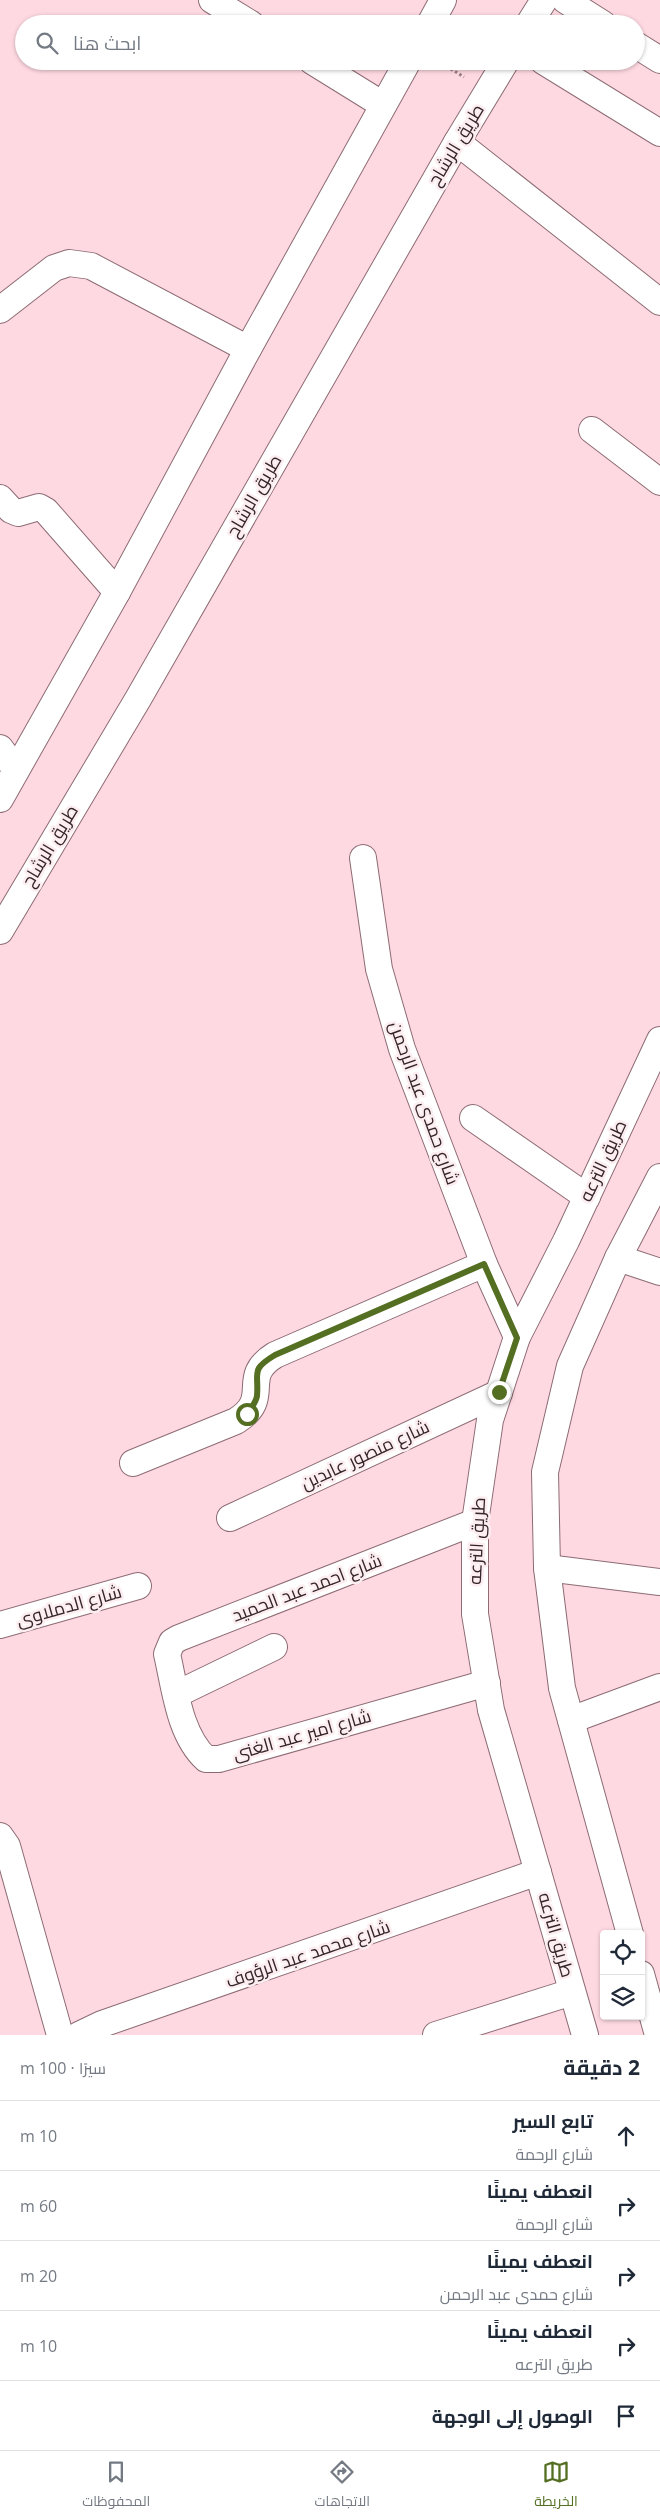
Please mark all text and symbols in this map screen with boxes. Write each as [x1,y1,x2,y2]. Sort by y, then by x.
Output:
search box [15,15,645,70]
icon: search [33,29,61,57]
text: ابحث هنا [73,30,141,56]
street label: طريق الرشاح [421,99,490,190]
street label: طريق الرشاح [220,450,287,542]
street label: طريق الرشاح [15,800,84,891]
street label: شارع حمدى عبد الرحمن [383,1018,466,1188]
street label: طريق الترعه [573,1116,632,1206]
route end [488,1381,511,1404]
route start [236,1403,259,1426]
street label: شارع منصور عابدين [296,1414,433,1495]
street label: طريق الترعه [462,1497,491,1585]
street label: شارع احمد عبد الحميد [228,1547,385,1628]
street label: شارع الدملاوى [13,1579,124,1632]
street label: شارع امير عبد الغنى [230,1703,374,1766]
street label: طريق الترعه [532,1889,581,1980]
street label: شارع محمد عبد الرؤوف [222,1914,393,1993]
map controls [600,1930,645,2020]
button: locate [600,1930,645,1975]
button: layers [600,1975,645,2020]
text: 2 دقيقة [563,2053,640,2081]
text: سيرًا · 100 m [20,2057,106,2079]
text: تابع السير [513,2108,593,2134]
icon: ahead [612,2122,640,2150]
text: 10 m [20,2125,57,2147]
text: شارع الرحمة [515,2143,593,2165]
text: انعطف يمينًا [487,2178,593,2204]
icon: right [612,2192,640,2220]
text: 60 m [20,2195,57,2217]
text: شارع الرحمة [515,2213,593,2235]
text: انعطف يمينًا [487,2248,593,2274]
icon: right [612,2262,640,2290]
text: 20 m [20,2265,57,2287]
text: شارع حمدى عبد الرحمن [440,2283,593,2305]
text: انعطف يمينًا [487,2318,593,2344]
icon: right [612,2332,640,2360]
text: 10 m [20,2335,57,2357]
text: طريق الترعه [515,2353,593,2375]
icon: arrive [612,2402,640,2430]
text: الوصول إلى الوجهة [432,2403,593,2429]
tab: المحفوظات [82,2458,150,2514]
tab: الاتجاهات [315,2458,370,2514]
tab: الخريطة [534,2458,578,2514]

